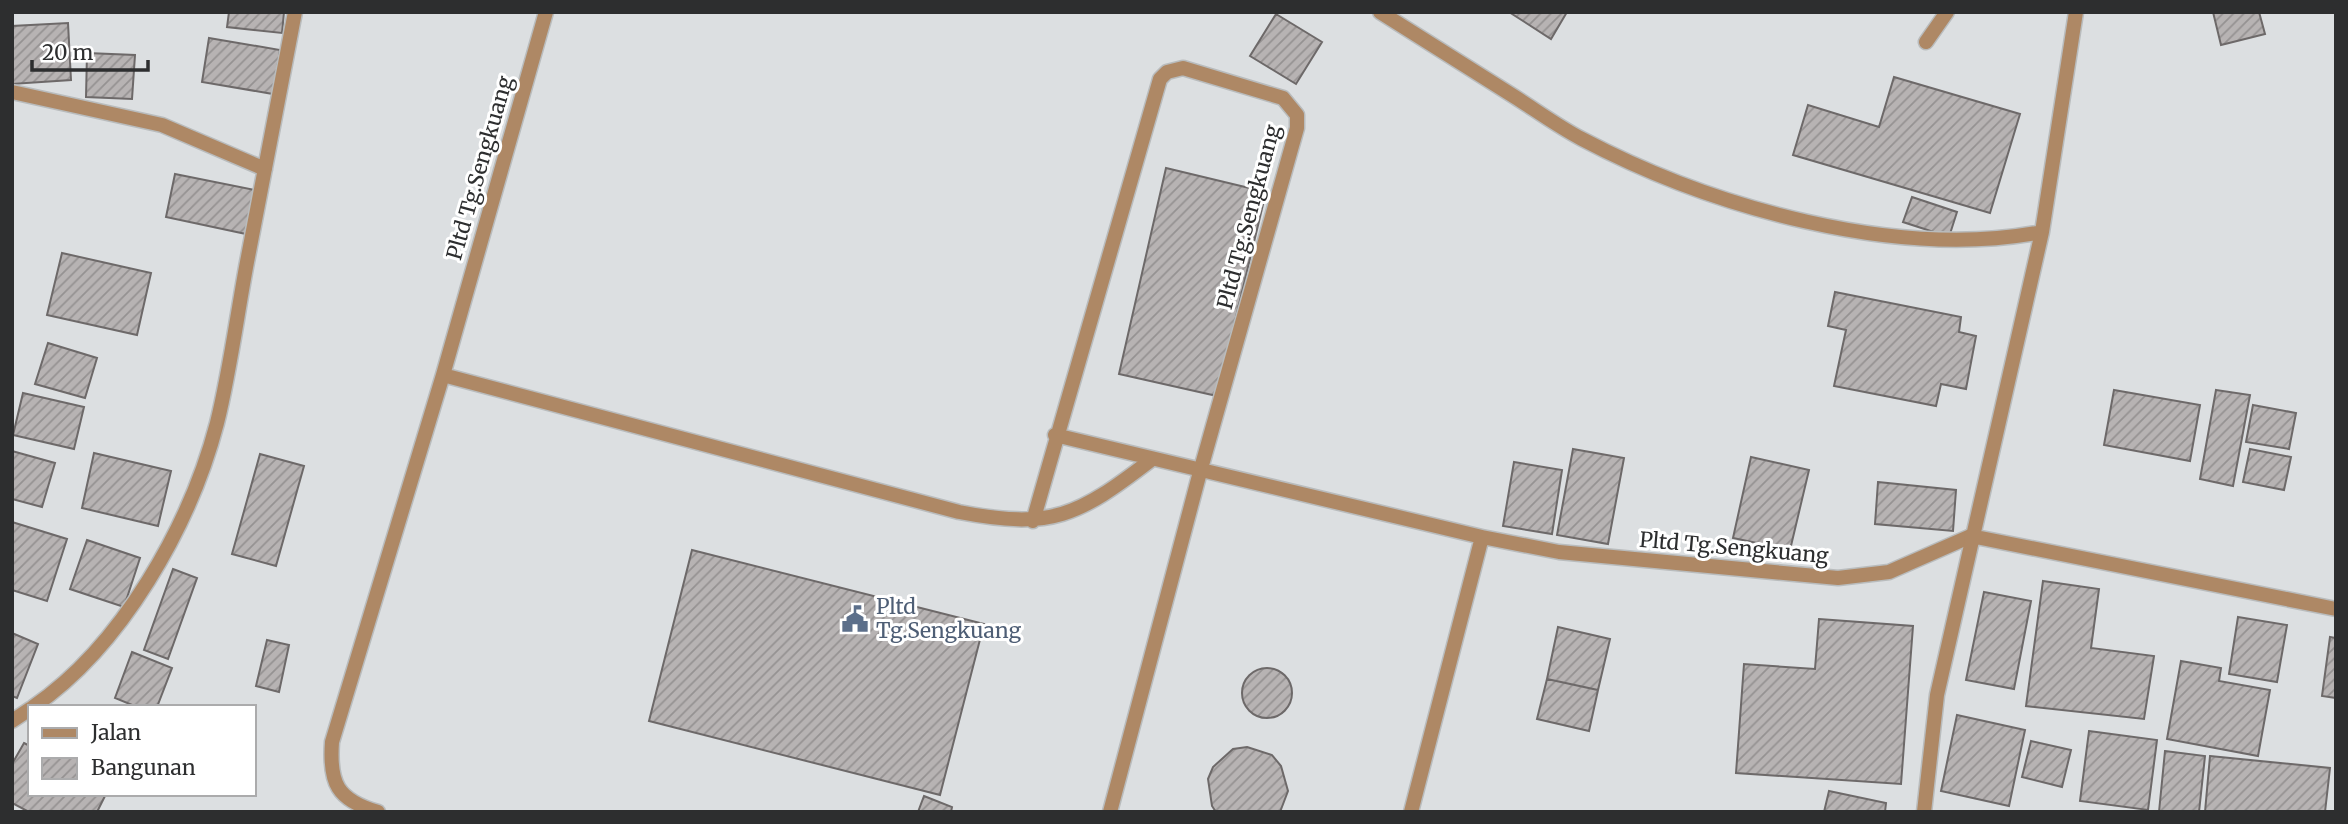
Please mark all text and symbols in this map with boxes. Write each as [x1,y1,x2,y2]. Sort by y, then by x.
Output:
scale bar [32,28,147,72]
text: 20 m [42,39,94,66]
street label: Pltd Tg.Sengkuang [440,73,519,263]
street label: Pltd Tg.Sengkuang [1211,121,1286,312]
street label: Pltd Tg.Sengkuang [1638,526,1830,569]
place label: Pltd Tg.Sengkuang [876,593,1021,644]
public building icon: Pltd Tg.Sengkuang [840,604,870,634]
legend [28,705,256,796]
text: Jalan [90,719,141,746]
text: Bangunan [91,754,196,781]

